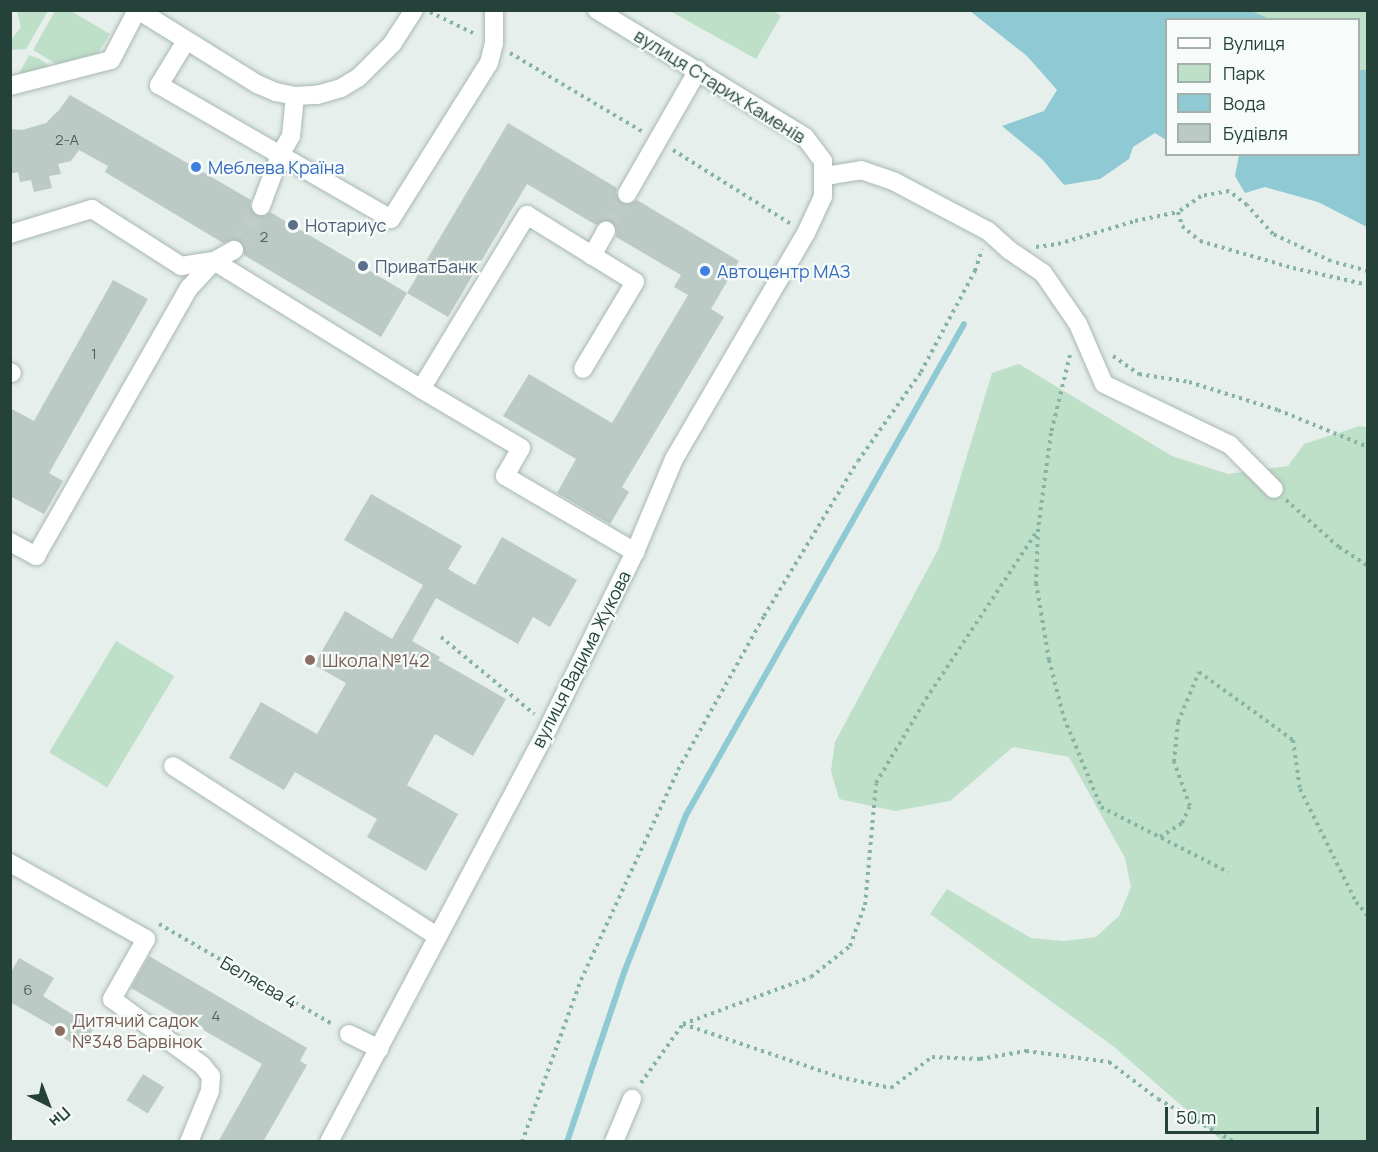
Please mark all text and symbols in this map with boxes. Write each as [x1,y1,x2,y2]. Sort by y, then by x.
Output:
legend [1165,18,1360,156]
street label: вулиця Старих Каменів [630,24,810,148]
text: Вулиця [1223,31,1285,55]
text: Парк [1223,61,1265,85]
text: Вода [1223,91,1265,115]
text: Будівля [1223,121,1288,145]
house number: 2-А [55,131,79,149]
place label: Меблева Країна [208,156,344,178]
marker: Меблева Країна [189,160,203,174]
place label: Нотариус [305,214,386,236]
marker: Нотариус [286,218,300,232]
house number: 2 [260,228,268,246]
place label: ПриватБанк [375,255,478,277]
marker: ПриватБанк [356,259,370,273]
place label: Автоцентр МАЗ [717,260,850,282]
marker: Автоцентр МАЗ [698,264,712,278]
house number: 1 [91,345,97,363]
street label: вулиця Вадима Жукова [527,567,635,751]
place label: Школа №142 [322,649,429,671]
marker: Школа №142 [303,653,317,667]
street label: Беляєва 4 [217,951,301,1013]
house number: 6 [23,981,33,999]
house number: 4 [212,1007,220,1025]
place label: Дитячий садок №348 Барвінок [72,1010,202,1052]
marker: Дитячий садок №348 Барвінок [53,1024,67,1038]
north arrow [18,1074,78,1134]
scale bar [1168,1095,1322,1133]
text: Пн [45,1102,75,1133]
text: 50 m [1176,1105,1216,1129]

